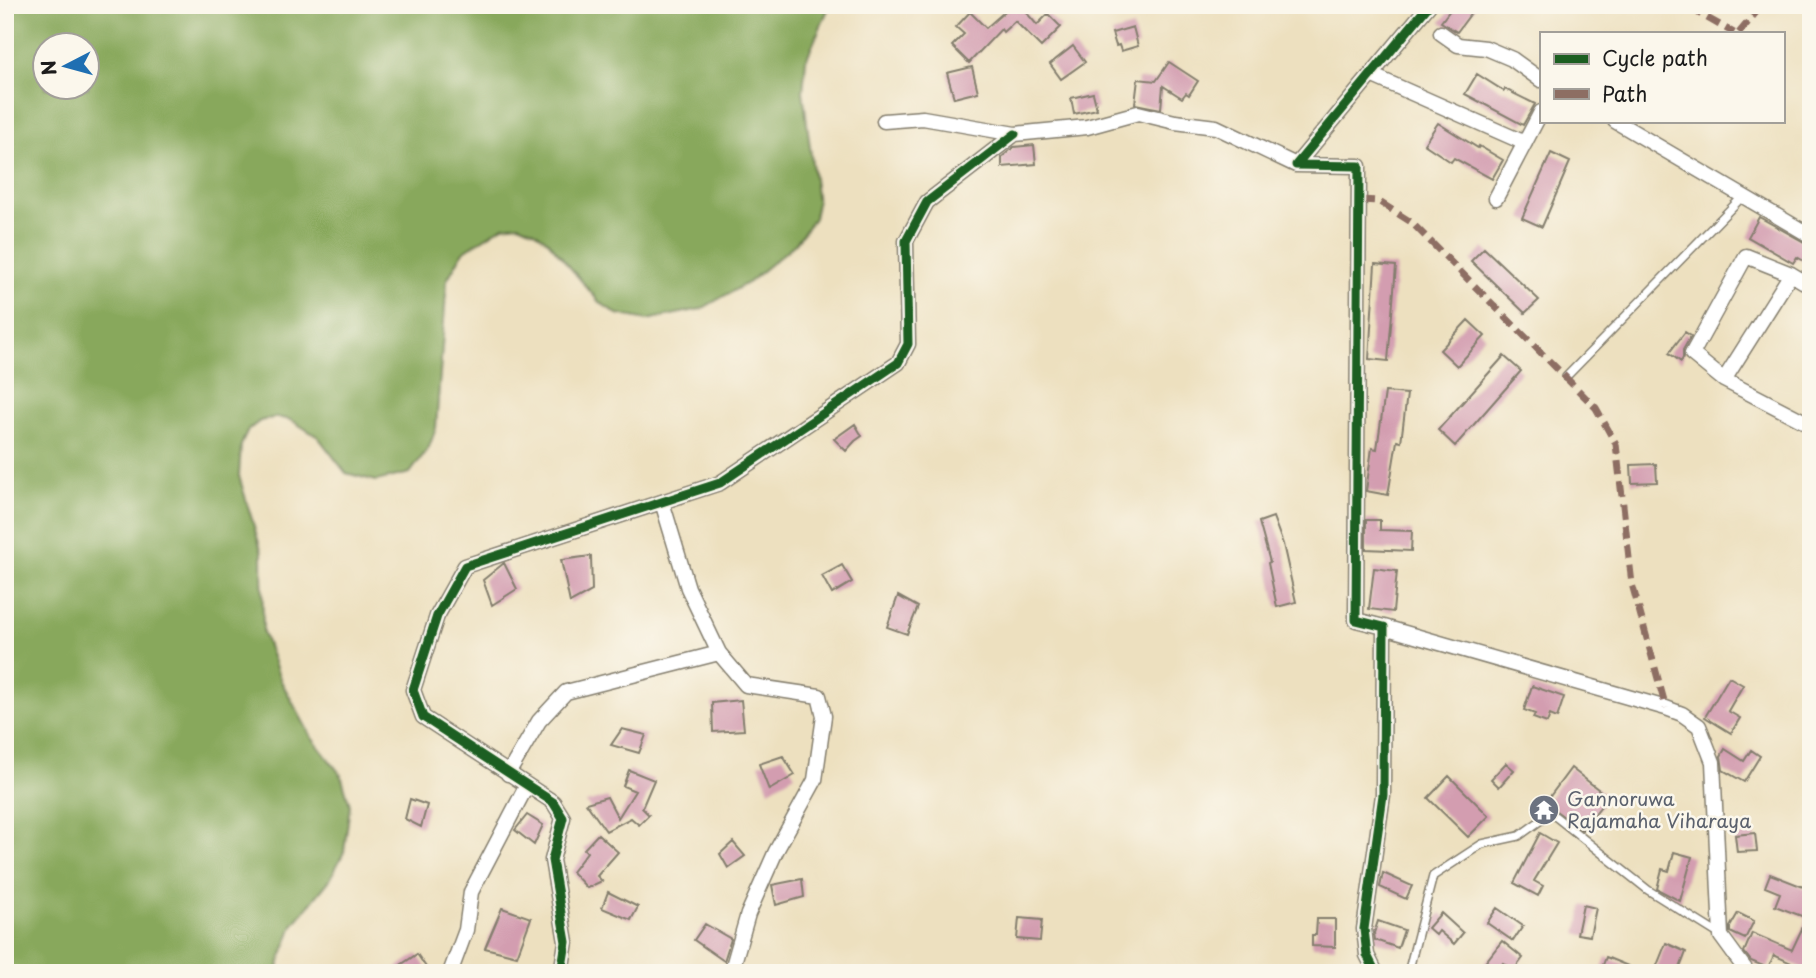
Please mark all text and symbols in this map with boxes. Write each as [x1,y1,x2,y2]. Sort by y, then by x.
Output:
north arrow [32,32,102,102]
legend [1540,32,1784,122]
text: Cycle path [1602,41,1708,73]
text: N [33,59,63,77]
text: Path [1602,77,1647,109]
place label: Gannoruwa Rajamaha Viharaya [1567,784,1751,834]
temple icon: Gannoruwa Rajamaha Viharaya [1527,793,1561,827]

